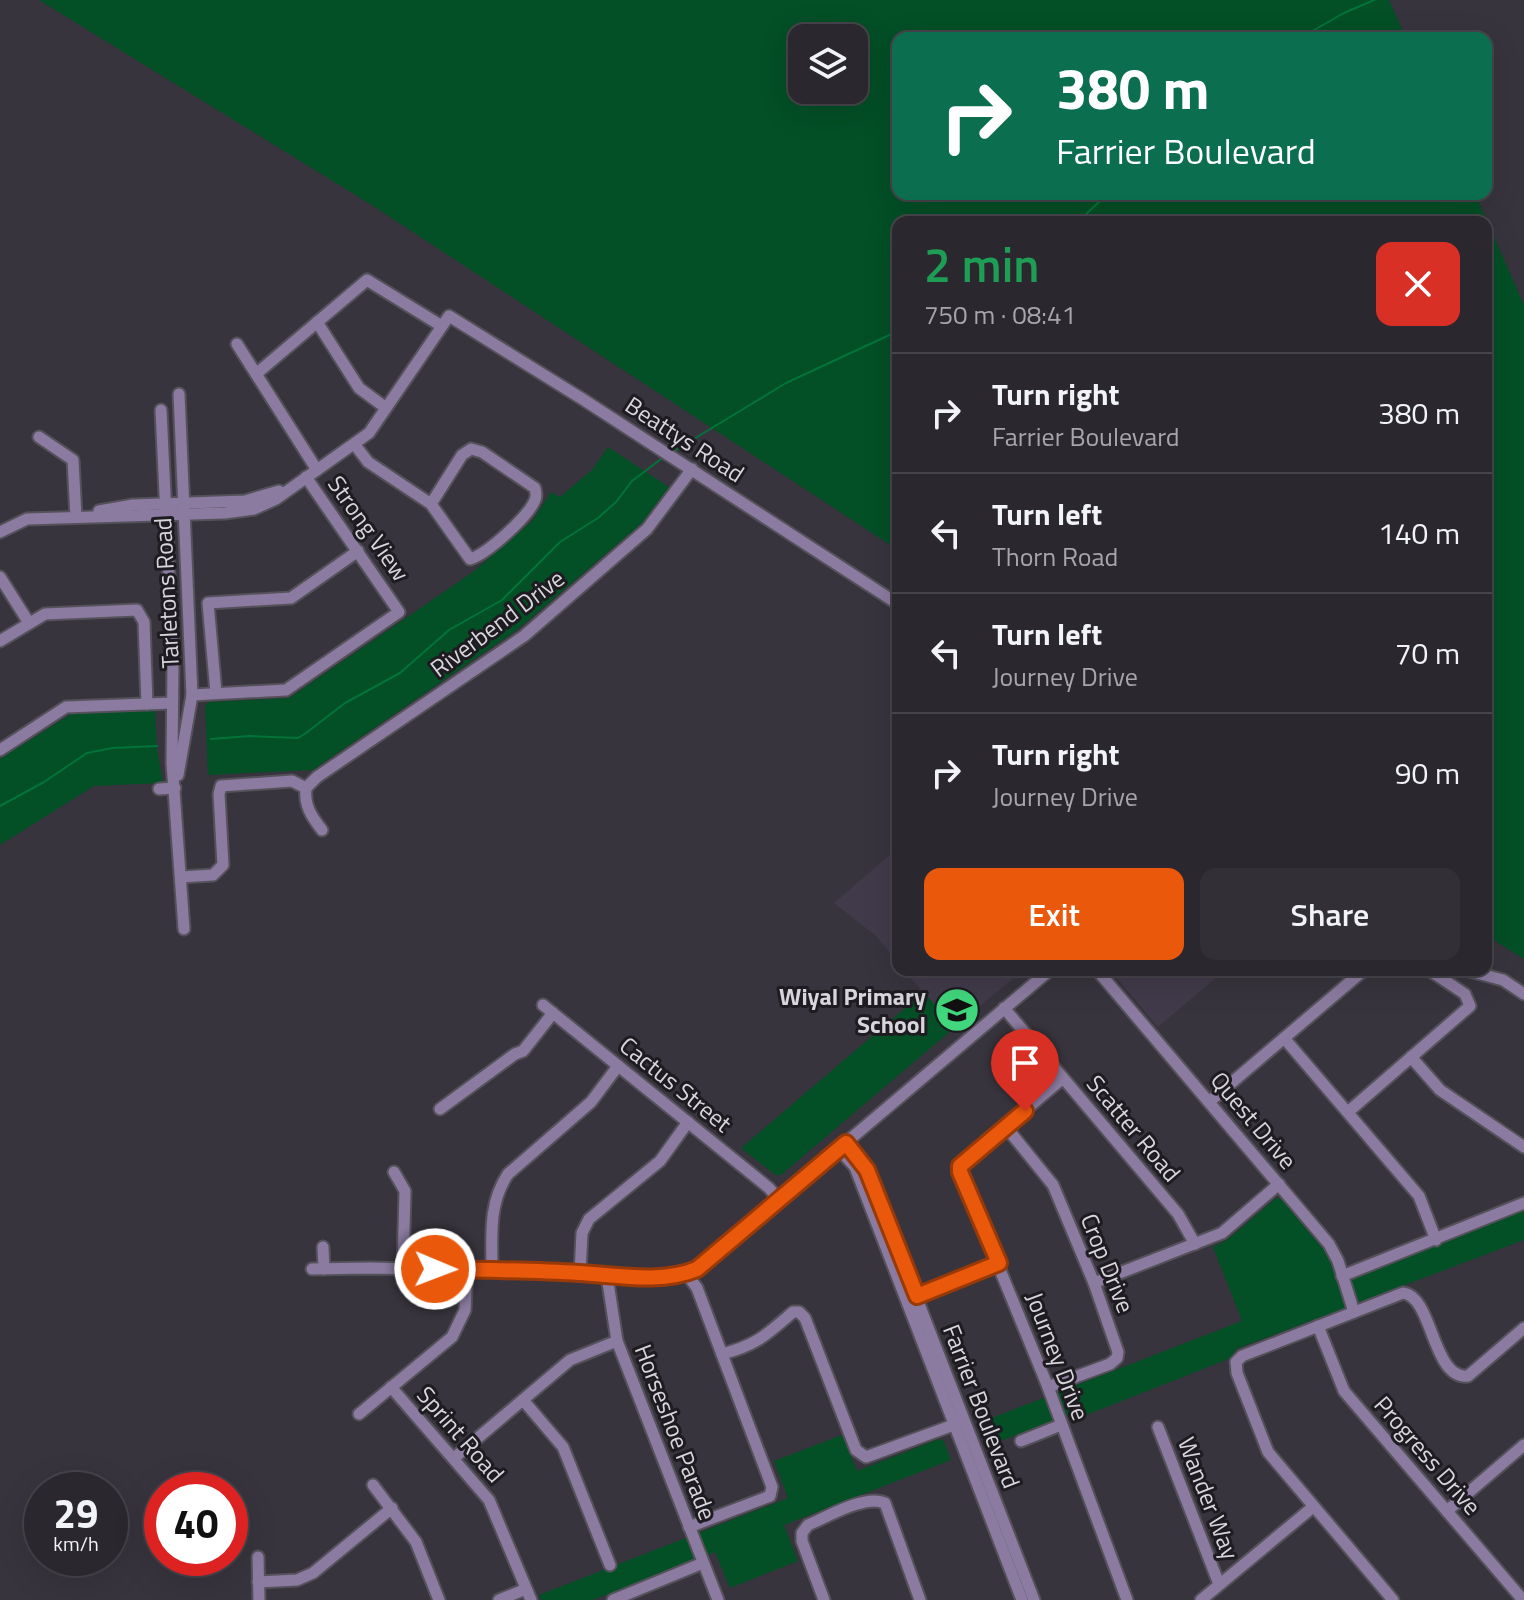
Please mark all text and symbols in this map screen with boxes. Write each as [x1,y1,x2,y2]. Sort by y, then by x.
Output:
map controls [788,24,868,104]
button: layers [788,24,868,104]
text: 380 m [1056,46,1209,131]
icon: right [924,64,1028,168]
text: Farrier Boulevard [1056,123,1316,178]
text: 2 min [924,228,1039,301]
button: close [1376,242,1460,326]
text: 750 m · 08:41 [924,295,1076,334]
text: Turn right [992,371,1120,417]
street label: Beattys Road [618,387,752,491]
text: 380 m [1378,390,1460,436]
icon: right [924,391,968,435]
text: Farrier Boulevard [992,417,1180,456]
street label: Strong View [319,468,419,588]
text: Turn left [992,491,1102,537]
text: 140 m [1378,510,1460,556]
icon: left [924,511,968,555]
street label: Tarletons Road [144,517,188,669]
text: Thorn Road [992,537,1118,576]
street label: Riverbend Drive [422,561,572,685]
text: Turn left [992,611,1102,657]
text: 70 m [1395,630,1460,676]
icon: left [924,631,968,675]
text: Journey Drive [992,657,1138,696]
text: Turn right [992,731,1120,777]
text: 90 m [1395,750,1460,796]
icon: right [924,751,968,795]
text: Journey Drive [992,777,1138,816]
button: Exit [924,868,1184,960]
button: Share [1200,868,1460,960]
place label: Wiyal Primary School [779,978,926,1042]
school or university icon: Wiyal Primary School [933,986,981,1034]
street label: Cactus Street [612,1028,740,1141]
pin [991,1029,1059,1111]
icon: arrive [1003,1041,1047,1085]
street label: Quest Drive [1202,1063,1306,1177]
street label: Scatter Road [1078,1067,1190,1189]
street label: Crop Drive [1072,1208,1144,1318]
position arrow [393,1227,477,1311]
street label: Journey Drive [1017,1287,1099,1425]
street label: Farrier Boulevard [934,1319,1030,1493]
street label: Horseshoe Parade [626,1339,726,1525]
street label: Sprint Road [409,1378,513,1490]
street label: Progress Drive [1366,1388,1490,1522]
street label: Wander Way [1169,1432,1249,1565]
speed limit sign: 40 [144,1472,248,1576]
text: 29 [54,1483,98,1544]
text: km/h [53,1528,99,1559]

